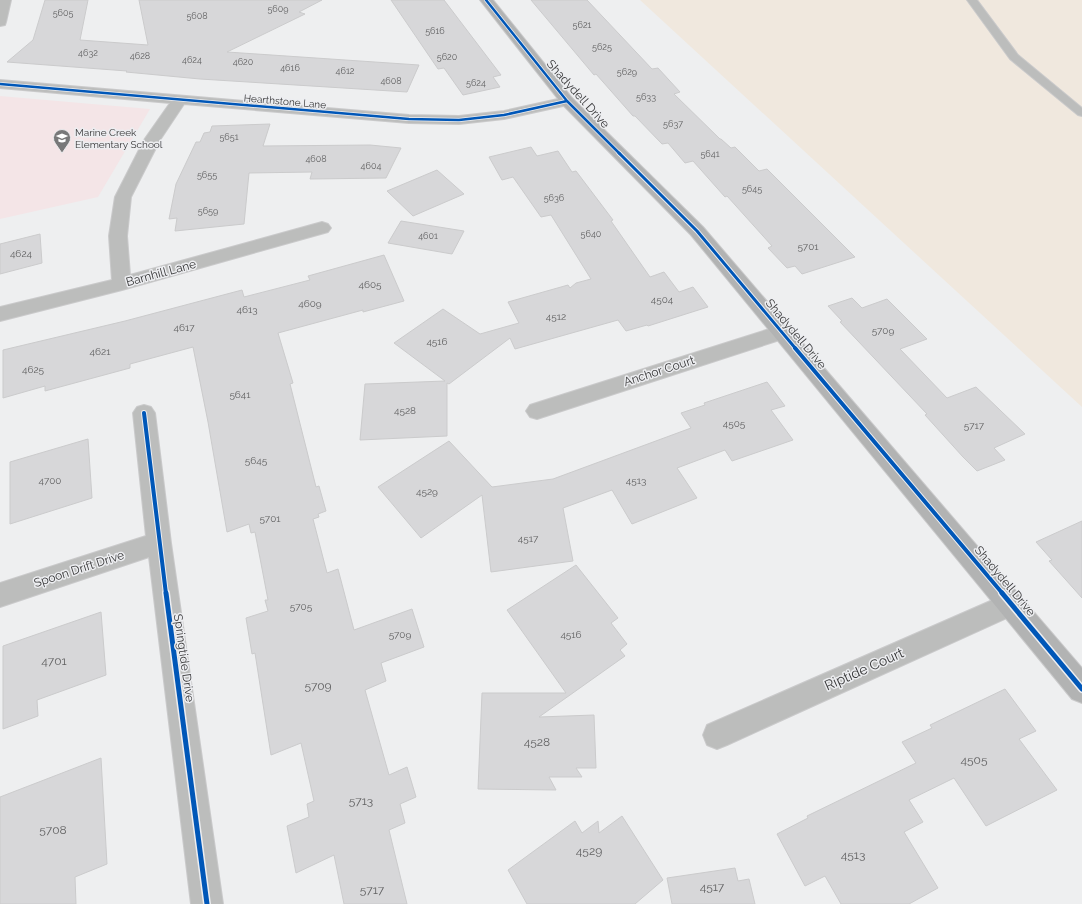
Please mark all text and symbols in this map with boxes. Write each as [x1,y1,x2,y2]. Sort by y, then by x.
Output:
house number: 5609 [267,4,289,14]
house number: 5605 [53,8,73,18]
house number: 5608 [186,11,208,21]
house number: 5621 [573,20,592,30]
house number: 5616 [425,26,445,36]
house number: 5625 [592,42,612,52]
house number: 4632 [78,48,98,58]
house number: 4628 [130,51,150,61]
house number: 5620 [437,52,458,62]
house number: 4624 [182,55,202,65]
house number: 4620 [233,57,254,67]
street label: Shadydell Drive [544,57,612,131]
house number: 4616 [280,63,300,73]
house number: 4612 [336,66,355,76]
house number: 5629 [617,67,637,77]
house number: 4608 [380,76,402,86]
house number: 5624 [466,78,486,88]
street label: Hearthstone Lane [243,92,327,111]
house number: 5633 [636,92,656,102]
house number: 5637 [663,119,683,129]
place label: Marine Creek Elementary School [75,127,163,150]
school or university icon: Marine Creek Elementary School [52,128,72,153]
house number: 5651 [219,132,239,142]
house number: 5641 [700,149,720,159]
house number: 4608 [305,154,327,164]
house number: 4604 [361,161,381,171]
house number: 5655 [197,170,217,180]
house number: 5645 [742,184,762,194]
house number: 5636 [544,193,565,203]
house number: 5659 [198,206,218,216]
house number: 5640 [581,229,602,239]
house number: 4601 [418,231,438,241]
house number: 5701 [797,241,819,252]
house number: 4624 [10,248,33,259]
street label: Barnhill Lane [124,257,198,289]
house number: 4605 [358,279,382,290]
house number: 4504 [651,294,674,305]
street label: Shadydell Drive [763,296,829,372]
house number: 4609 [298,298,322,309]
house number: 4613 [236,304,258,315]
house number: 4512 [546,311,566,322]
house number: 4617 [173,322,195,333]
house number: 5709 [872,325,894,336]
house number: 4516 [426,336,448,347]
house number: 4621 [90,346,111,357]
street label: Anchor Court [622,353,696,389]
house number: 4625 [22,364,45,375]
house number: 5641 [229,389,251,400]
house number: 4528 [394,405,416,416]
house number: 4505 [723,418,746,429]
house number: 5717 [964,420,985,431]
house number: 5645 [245,455,268,466]
house number: 4700 [39,475,61,486]
house number: 4513 [626,475,646,486]
house number: 4529 [416,486,438,497]
house number: 5701 [259,513,281,524]
house number: 4517 [518,533,539,544]
street label: Shadydell Drive [972,543,1038,619]
street label: Spoon Drift Drive [32,548,126,590]
house number: 5705 [290,601,313,612]
street label: Springtide Drive [171,613,197,703]
house number: 5709 [389,629,411,640]
house number: 4516 [560,629,582,640]
street label: Riptide Court [822,644,906,694]
house number: 4701 [41,654,67,668]
house number: 5709 [304,679,332,693]
house number: 4528 [524,735,550,749]
house number: 4505 [961,753,988,767]
house number: 5713 [349,794,373,808]
house number: 5708 [39,823,67,837]
house number: 4529 [576,844,602,858]
house number: 4513 [841,848,865,862]
house number: 4517 [700,880,725,894]
house number: 5717 [360,883,385,897]

